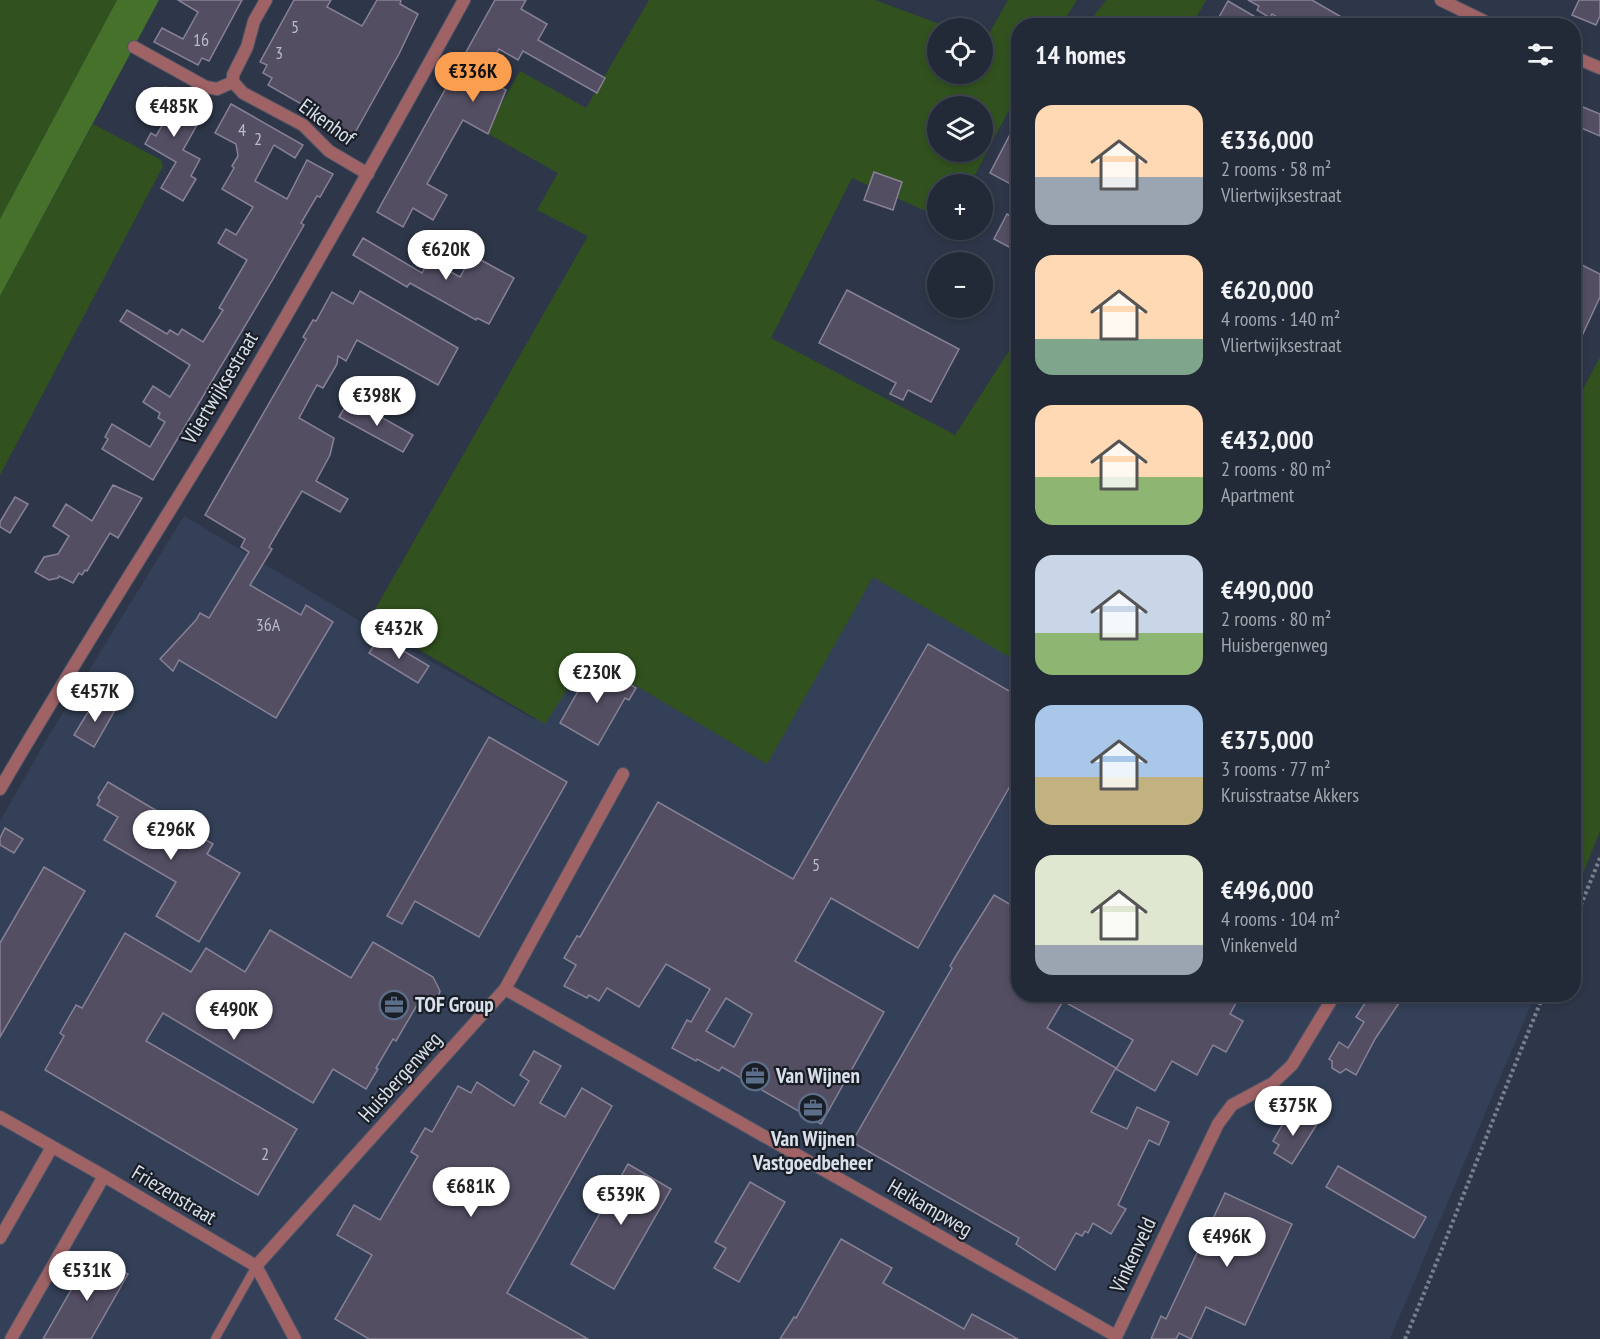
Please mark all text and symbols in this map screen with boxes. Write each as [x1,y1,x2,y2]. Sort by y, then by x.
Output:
house number: 5 [291,15,299,38]
map controls [927,18,993,318]
button: locate [927,18,993,84]
house number: 16 [193,28,209,51]
text: 14 homes [1035,38,1126,71]
icon: filters [1524,38,1557,71]
house number: 3 [275,41,283,64]
pin: €336K [431,52,515,103]
text: €336K [449,58,497,84]
pin: €485K [132,87,216,138]
street label: Eikenhof [294,92,361,151]
text: €485K [150,93,198,119]
button: layers [927,96,993,162]
house number: 4 [238,118,246,141]
text: €336,000 [1221,123,1314,156]
house number: 2 [254,127,262,150]
icon: home [1083,129,1155,201]
text: 2 rooms · 58 m² [1221,156,1331,182]
button: + [927,174,993,240]
text: Vliertwijksestraat [1221,182,1341,208]
pin: €620K [404,230,488,281]
text: €620K [422,236,470,262]
button: − [927,252,993,318]
text: €620,000 [1221,273,1314,306]
icon: home [1083,279,1155,351]
text: 4 rooms · 140 m² [1221,306,1340,332]
street label: Vliertwijksestraat [175,326,264,450]
text: Vliertwijksestraat [1221,332,1341,358]
pin: €398K [335,376,419,427]
text: €398K [353,382,401,408]
text: €432,000 [1221,423,1314,456]
icon: home [1083,429,1155,501]
text: 2 rooms · 80 m² [1221,456,1331,482]
text: Apartment [1221,482,1294,508]
text: €490,000 [1221,573,1314,606]
icon: home [1083,579,1155,651]
text: 2 rooms · 80 m² [1221,606,1331,632]
pin: €432K [357,609,441,660]
house number: 36A [256,613,281,636]
text: €432K [375,615,423,641]
text: Huisbergenweg [1221,632,1328,658]
pin: €230K [555,653,639,704]
text: €230K [573,659,621,685]
pin: €457K [53,672,137,723]
text: €457K [71,678,119,704]
text: €375,000 [1221,723,1314,756]
icon: home [1083,729,1155,801]
text: 3 rooms · 77 m² [1221,756,1331,782]
text: Kruisstraatse Akkers [1221,782,1359,808]
pin: €296K [129,810,213,861]
text: €296K [147,816,195,842]
house number: 5 [812,853,820,876]
text: €496,000 [1221,873,1314,906]
icon: home [1083,879,1155,951]
text: 4 rooms · 104 m² [1221,906,1340,932]
text: Vinkenveld [1221,932,1297,958]
office icon: TOF Group [378,989,410,1021]
pin: €490K [192,990,276,1041]
place label: TOF Group [415,991,494,1018]
text: €490K [210,996,258,1022]
street label: Huisbergenweg [352,1026,447,1127]
office icon: Van Wijnen [739,1060,771,1092]
place label: Van Wijnen [775,1062,860,1089]
pin: €375K [1251,1086,1335,1137]
office icon: Van Wijnen Vastgoedbeheer [797,1092,829,1124]
text: €375K [1269,1092,1317,1118]
place label: Van Wijnen Vastgoedbeheer [752,1125,874,1176]
house number: 2 [261,1142,269,1165]
street label: Friezenstraat [127,1159,222,1230]
pin: €681K [429,1167,513,1218]
text: €681K [447,1173,495,1199]
street label: Heikampweg [883,1173,977,1243]
pin: €539K [579,1175,663,1226]
text: €539K [597,1181,645,1207]
street label: Vinkenveld [1103,1213,1162,1298]
pin: €496K [1185,1217,1269,1268]
text: €496K [1203,1223,1251,1249]
pin: €531K [45,1251,129,1302]
text: €531K [63,1257,111,1283]

